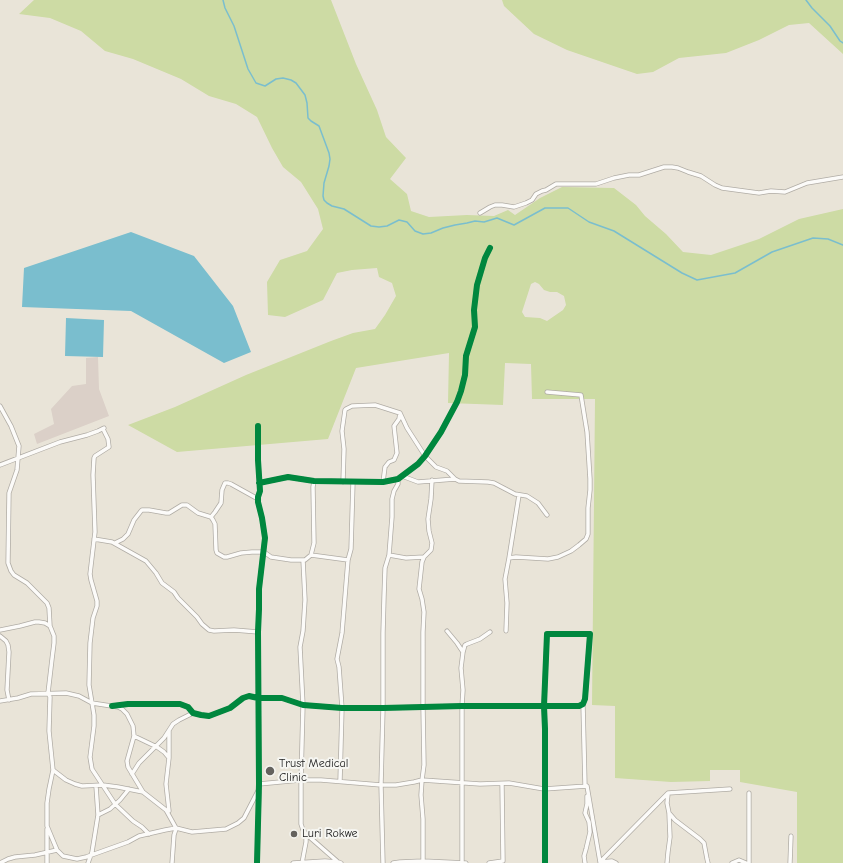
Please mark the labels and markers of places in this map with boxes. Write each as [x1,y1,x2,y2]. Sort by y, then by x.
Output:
place label: Trust Medical Clinic [279,757,348,785]
marker: Trust Medical Clinic [264,765,276,777]
place label: Luri Rokwe [302,827,358,841]
marker: Luri Rokwe [289,829,299,839]

